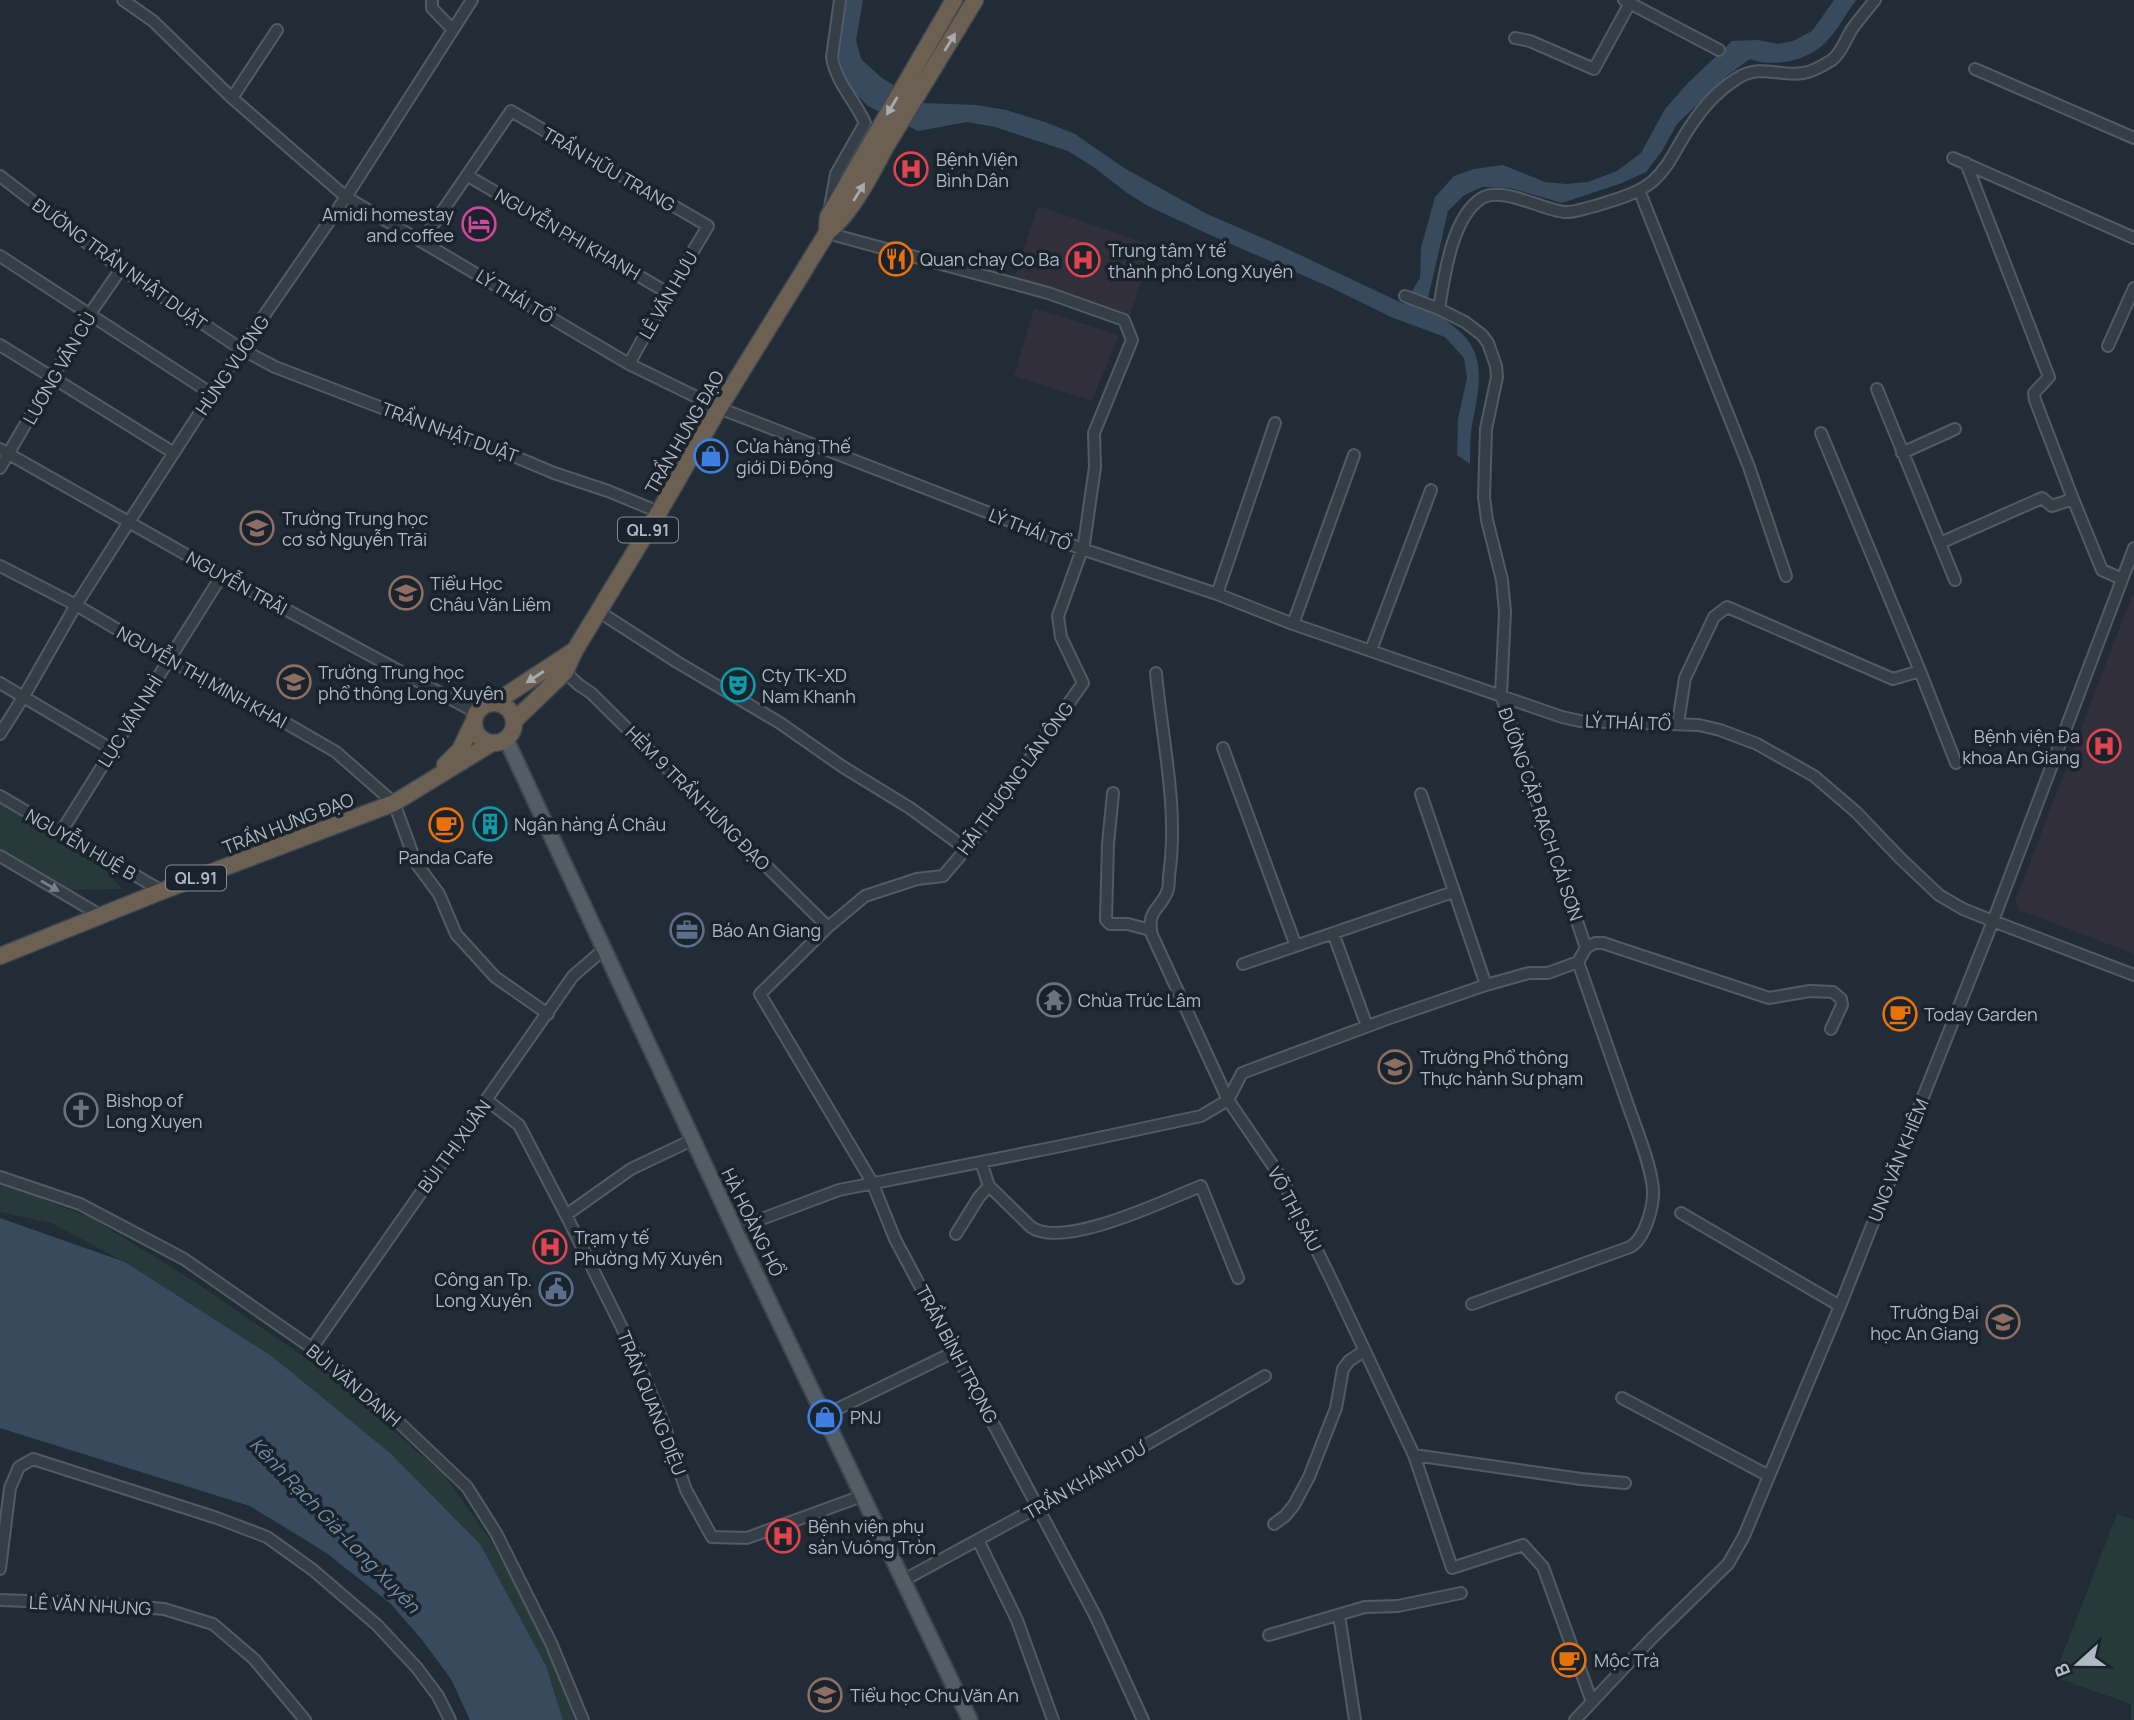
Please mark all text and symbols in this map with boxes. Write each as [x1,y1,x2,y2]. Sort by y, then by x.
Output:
one-way arrow [944,32,956,51]
one-way arrow [886,97,898,116]
street label: TRẦN HỮU TRANG [538,121,680,217]
place label: Bệnh Viện Bình Dân [936,147,1018,192]
hospital icon: Bệnh Viện Bình Dân [892,150,930,188]
street label: NGUYỄN PHI KHANH [491,182,645,285]
one-way arrow [853,182,866,202]
street label: ĐƯỜNG TRẦN NHẬT DUẬT [28,193,212,335]
place label: Amidi homestay and coffee [322,202,454,247]
hotel icon: Amidi homestay and coffee [460,205,498,243]
place label: Trung tâm Y tế thành phố Long Xuyên [1108,238,1293,283]
restaurant icon: Quan chay Co Ba [877,240,915,278]
hospital icon: Trung tâm Y tế thành phố Long Xuyên [1064,241,1102,279]
street label: LÊ VĂN HƯU [633,247,703,343]
place label: Quan chay Co Ba [920,247,1059,271]
street label: LÝ THÁI TỔ [472,263,558,329]
street label: LƯƠNG VÃN CÙ [17,307,101,429]
street label: HÙNG VƯƠNG [190,310,274,419]
street label: TRẦN HƯNG ĐẠO [639,366,729,498]
street label: TRẦN NHẬT DUẬT [379,396,522,468]
place label: Cửa hàng Thế giới Di Động [736,434,851,479]
shop icon: Cửa hàng Thế giới Di Động [692,437,730,475]
street label: LÝ THÁI TỔ [985,502,1075,556]
place label: Trường Trung học cơ sở Nguyễn Trãi [282,506,428,551]
school or university icon: Trường Trung học cơ sở Nguyễn Trãi [238,509,276,547]
road number: QL.91 [618,517,678,542]
street label: NGUYỄN TRÃI [182,545,292,621]
place label: Tiểu Học Châu Văn Liêm [430,571,551,616]
school or university icon: Tiểu Học Châu Văn Liêm [387,574,425,612]
street label: NGUYỄN THỊ MINH KHAI [113,619,292,734]
place label: Trường Trung học phổ thông Long Xuyên [318,660,504,705]
school or university icon: Trường Trung học phổ thông Long Xuyên [275,663,313,701]
place label: Cty TK-XD Nam Khanh [762,663,856,708]
theatre icon: Cty TK-XD Nam Khanh [719,666,757,704]
one-way arrow [525,670,544,683]
street label: LỤC VĂN NHÌ [92,671,168,771]
street label: HÃI THƯỢNG LÃN ÔNG [951,697,1079,859]
street label: ĐƯỜNG CẶP RẠCH CÁI SƠN [1493,704,1589,924]
street label: LÝ THÁI TỔ [1584,709,1672,735]
street label: HẺM 9 TRẦN HƯNG ĐẠO [621,721,775,875]
place label: Bệnh viện Đa khoa An Giang [1962,724,2080,769]
hospital icon: Bệnh viện Đa khoa An Giang [2085,727,2123,765]
street label: TRẦN HƯNG ĐẠO [219,787,357,859]
street label: NGUYỄN HUỆ B [21,802,141,885]
building icon: Ngân hàng Á Châu [471,805,509,843]
cafe icon: Panda Cafe [427,806,465,844]
place label: Ngân hàng Á Châu [514,812,666,836]
place label: Panda Cafe [399,845,493,869]
road number: QL.91 [166,866,226,890]
one-way arrow [41,880,60,892]
office icon: Báo An Giang [668,911,706,949]
place label: Báo An Giang [712,918,821,942]
temple icon: Chùa Trúc Lâm [1035,981,1073,1019]
place label: Chùa Trúc Lâm [1078,988,1201,1012]
cafe icon: Today Garden [1881,995,1919,1033]
place label: Today Garden [1924,1002,2038,1026]
place label: Trường Phổ thông Thực hành Sư phạm [1420,1045,1583,1090]
school or university icon: Trường Phổ thông Thực hành Sư phạm [1376,1048,1414,1086]
place label: Bishop of Long Xuyen [106,1088,202,1133]
church icon: Bishop of Long Xuyen [62,1091,100,1129]
street label: BÙI THỊ XUÂN [412,1095,496,1197]
street label: UNG VĂN KHIÊM [1862,1095,1934,1225]
street label: VÕ THỊ SÁU [1263,1162,1327,1256]
street label: HÀ HOÀNG HỔ [716,1164,790,1280]
place label: Trạm y tế Phường Mỹ Xuyên [574,1225,722,1270]
hospital icon: Trạm y tế Phường Mỹ Xuyên [531,1228,569,1266]
place label: Công an Tp. Long Xuyên [435,1267,532,1312]
public building icon: Công an Tp. Long Xuyên [537,1270,575,1308]
street label: TRẦN BÌNH TRỌNG [910,1281,1004,1427]
place label: Trường Đại học An Giang [1870,1300,1979,1345]
school or university icon: Trường Đại học An Giang [1984,1303,2022,1341]
street label: TRẦN QUANG DIỆU [612,1327,692,1479]
street label: BÙI VĂN DANH [302,1338,406,1432]
shop icon: PNJ [806,1398,844,1436]
place label: PNJ [850,1405,882,1429]
water label: Kênh Rạch Giá-Long Xuyên [244,1432,426,1619]
street label: TRẦN KHÁNH DƯ [1020,1435,1151,1525]
place label: Bệnh viện phụ sản Vuông Tròn [808,1514,936,1559]
hospital icon: Bệnh viện phụ sản Vuông Tròn [764,1517,802,1555]
street label: LÊ VĂN NHUNG [28,1590,152,1620]
north arrow [2043,1629,2113,1699]
cafe icon: Mộc Trà [1550,1641,1588,1679]
place label: Mộc Trà [1594,1648,1659,1672]
text: B [2048,1660,2076,1680]
school or university icon: Tiểu học Chu Văn An [806,1676,844,1714]
place label: Tiểu học Chu Văn An [850,1683,1019,1707]

